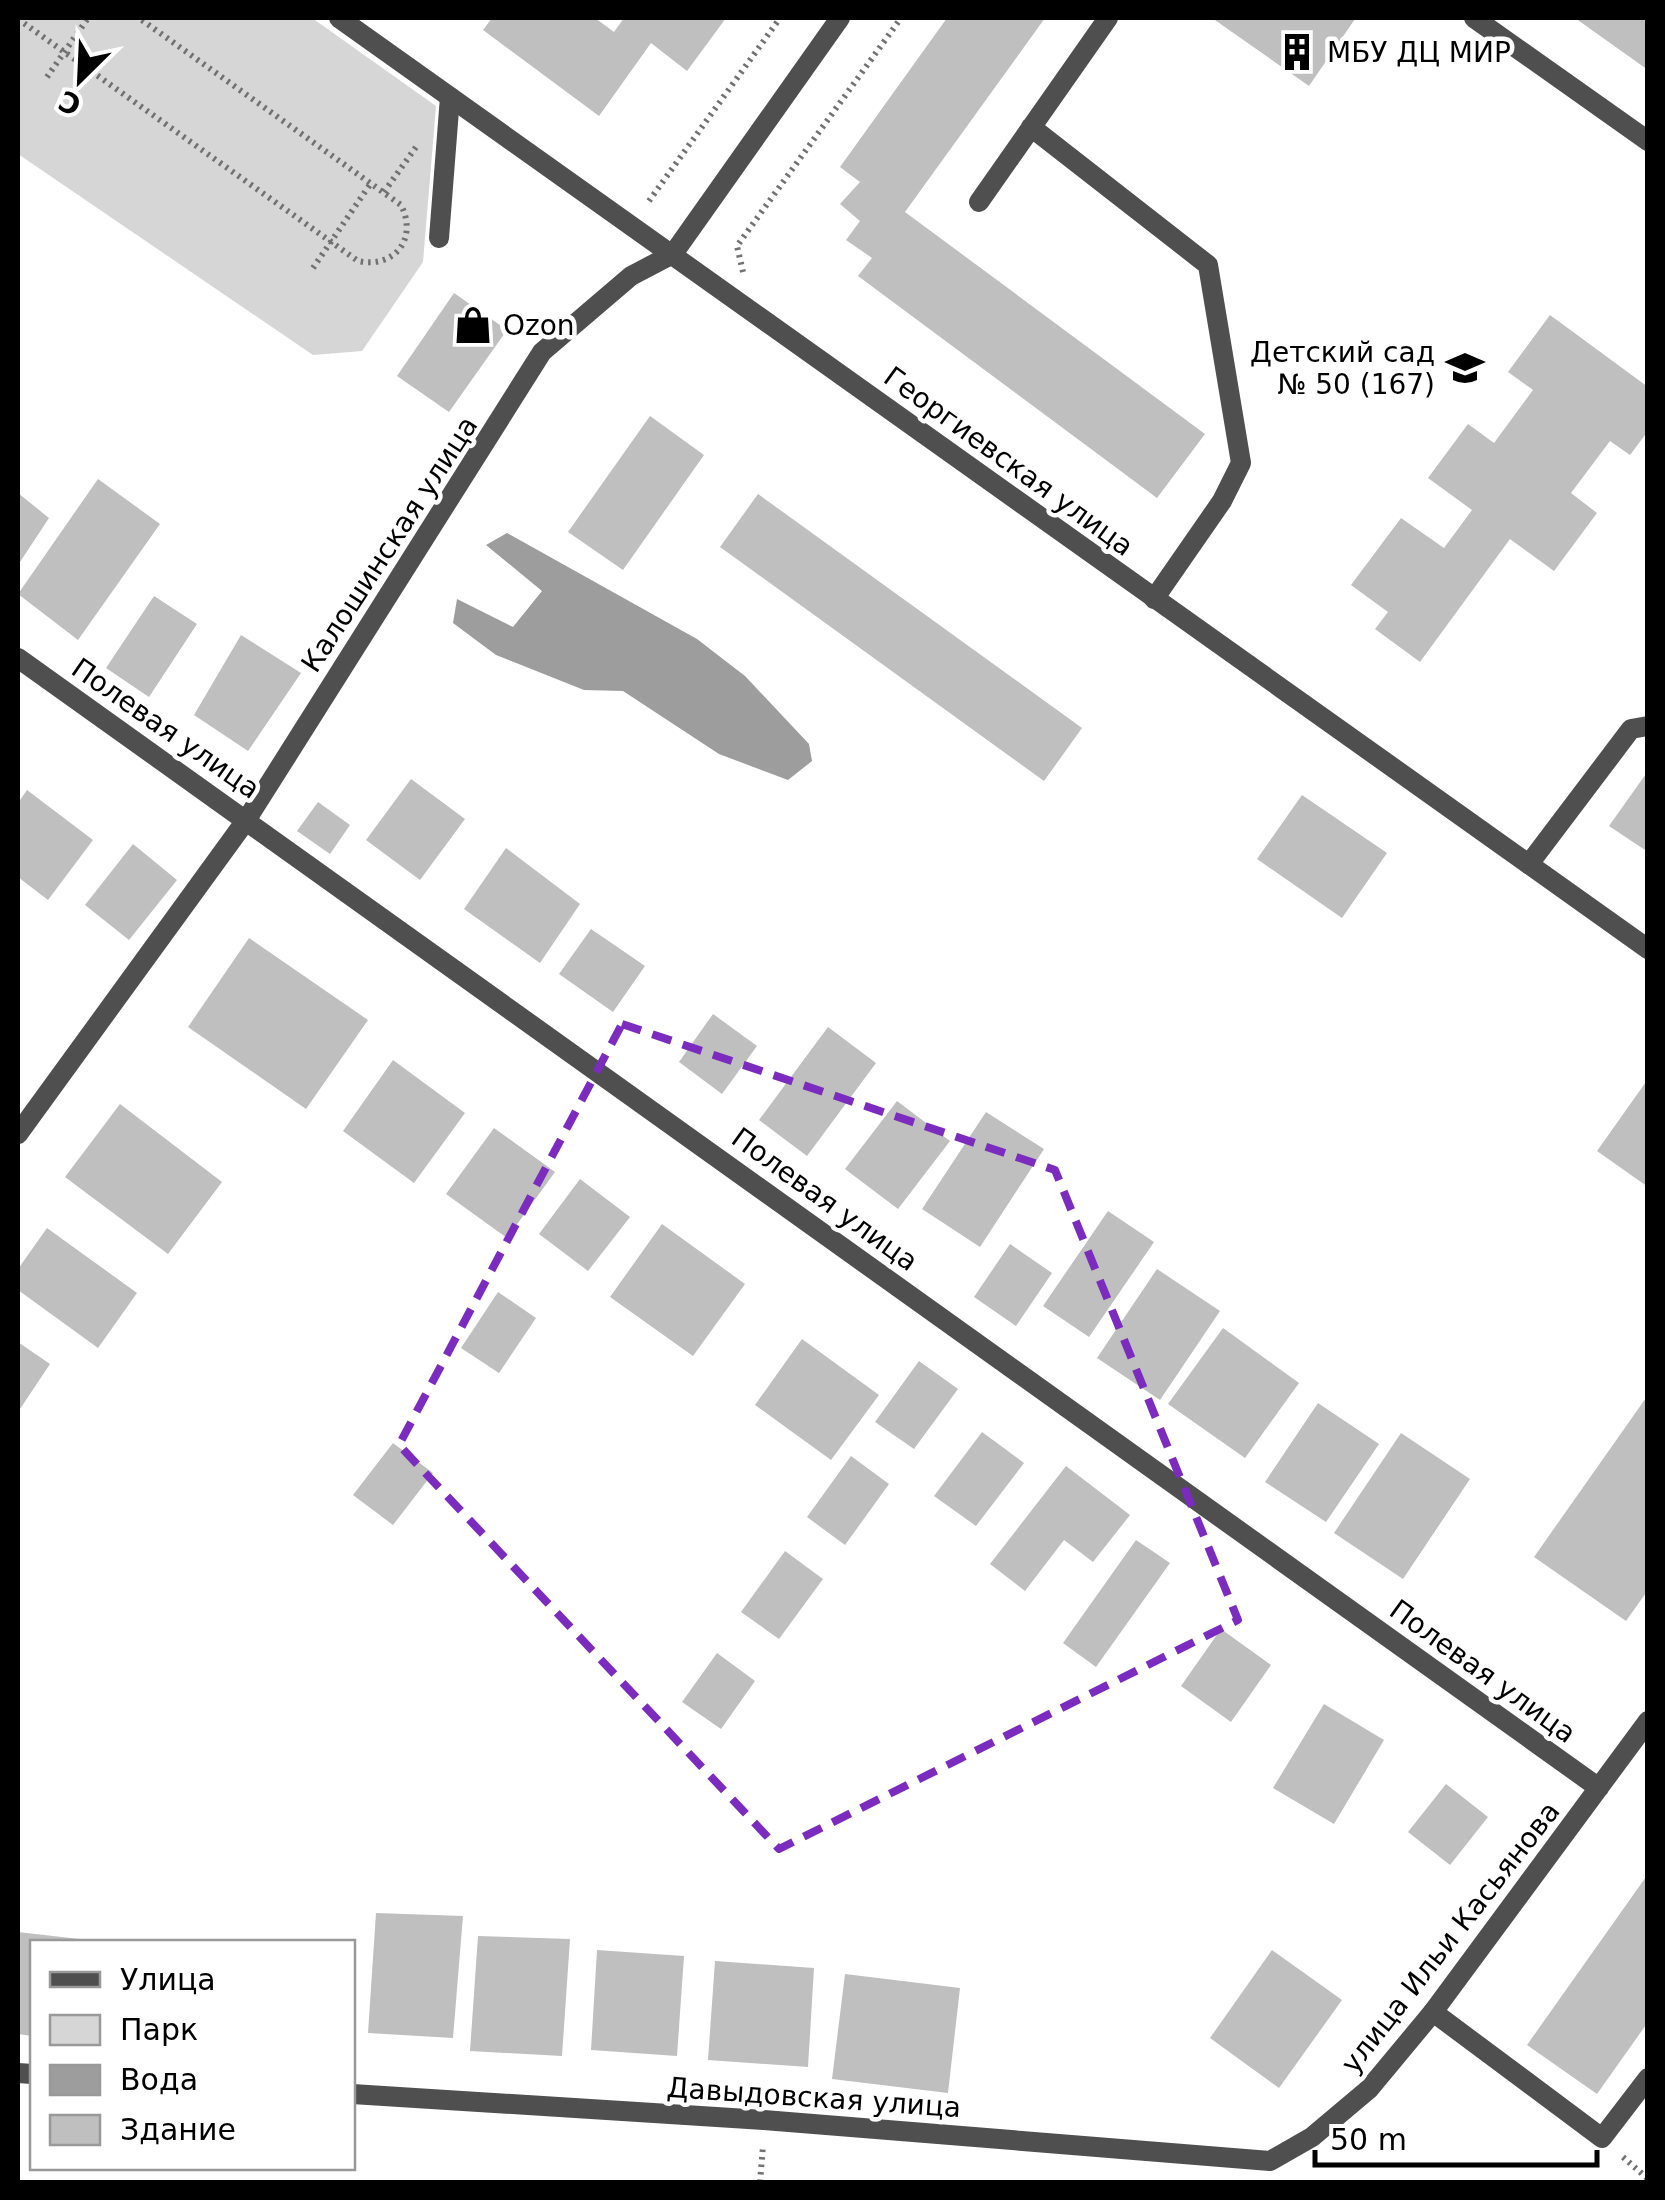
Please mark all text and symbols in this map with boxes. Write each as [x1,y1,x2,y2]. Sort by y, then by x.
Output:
north arrow [30,30,130,130]
building icon: МБУ ДЦ МИР [1276,31,1318,73]
place label: МБУ ДЦ МИР [1327,36,1511,69]
text: С [54,83,86,122]
shop icon: Ozon [452,304,494,346]
place label: Ozon [503,309,575,342]
place label: Детский сад № 50 (167) [1250,336,1435,401]
school or university icon: Детский сад № 50 (167) [1444,347,1486,389]
street label: Георгиевская улица [878,360,1140,563]
street label: Калошинская улица [294,410,484,678]
street label: Полевая улица [65,651,266,805]
street label: Полевая улица [725,1121,924,1278]
street label: Полевая улица [1383,1593,1582,1750]
street label: улица Ильи Касьянова [1334,1795,1567,2080]
legend [30,1940,355,2170]
text: Улица [120,1962,216,1997]
text: Парк [120,2012,198,2047]
text: Вода [120,2062,198,2097]
street label: Давыдовская улица [666,2071,962,2124]
scale bar [1315,2105,1598,2167]
text: Здание [120,2112,236,2147]
text: 50 m [1330,2122,1407,2157]

